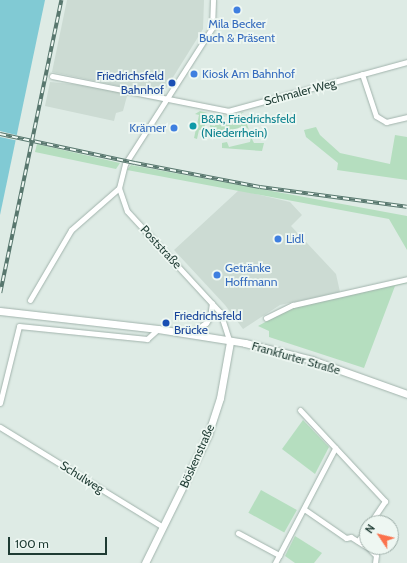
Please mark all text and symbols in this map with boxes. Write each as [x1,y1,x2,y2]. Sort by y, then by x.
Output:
marker: Mila Becker Buch & Präsent [232,5,242,15]
place label: Mila Becker Buch & Präsent [199,17,275,45]
place label: Kiosk Am Bahnhof [202,67,295,81]
place label: Friedrichsfeld Bahnhof [96,69,164,97]
marker: Kiosk Am Bahnhof [189,69,199,79]
street label: Schmaler Weg [263,76,337,108]
marker: Friedrichsfeld Bahnhof [167,78,177,88]
place label: B&R, Friedrichsfeld (Niederrhein) [201,112,296,140]
place label: Krämer [129,121,166,135]
marker: B&R, Friedrichsfeld (Niederrhein) [188,121,198,131]
marker: Krämer [169,123,179,133]
street label: Poststraße [137,222,185,272]
place label: Lidl [286,232,304,246]
marker: Lidl [273,234,283,244]
place label: Getränke Hoffmann [225,261,277,289]
marker: Getränke Hoffmann [212,270,222,280]
place label: Friedrichsfeld Brücke [174,309,242,337]
marker: Friedrichsfeld Brücke [161,318,171,328]
street label: Frankfurter Straße [250,338,342,378]
street label: Böskenstraße [177,422,217,490]
street label: Schulweg [58,458,106,496]
north arrow [359,515,399,555]
text: N [362,521,378,536]
scale bar [10,529,109,555]
text: 100 m [15,536,49,551]

